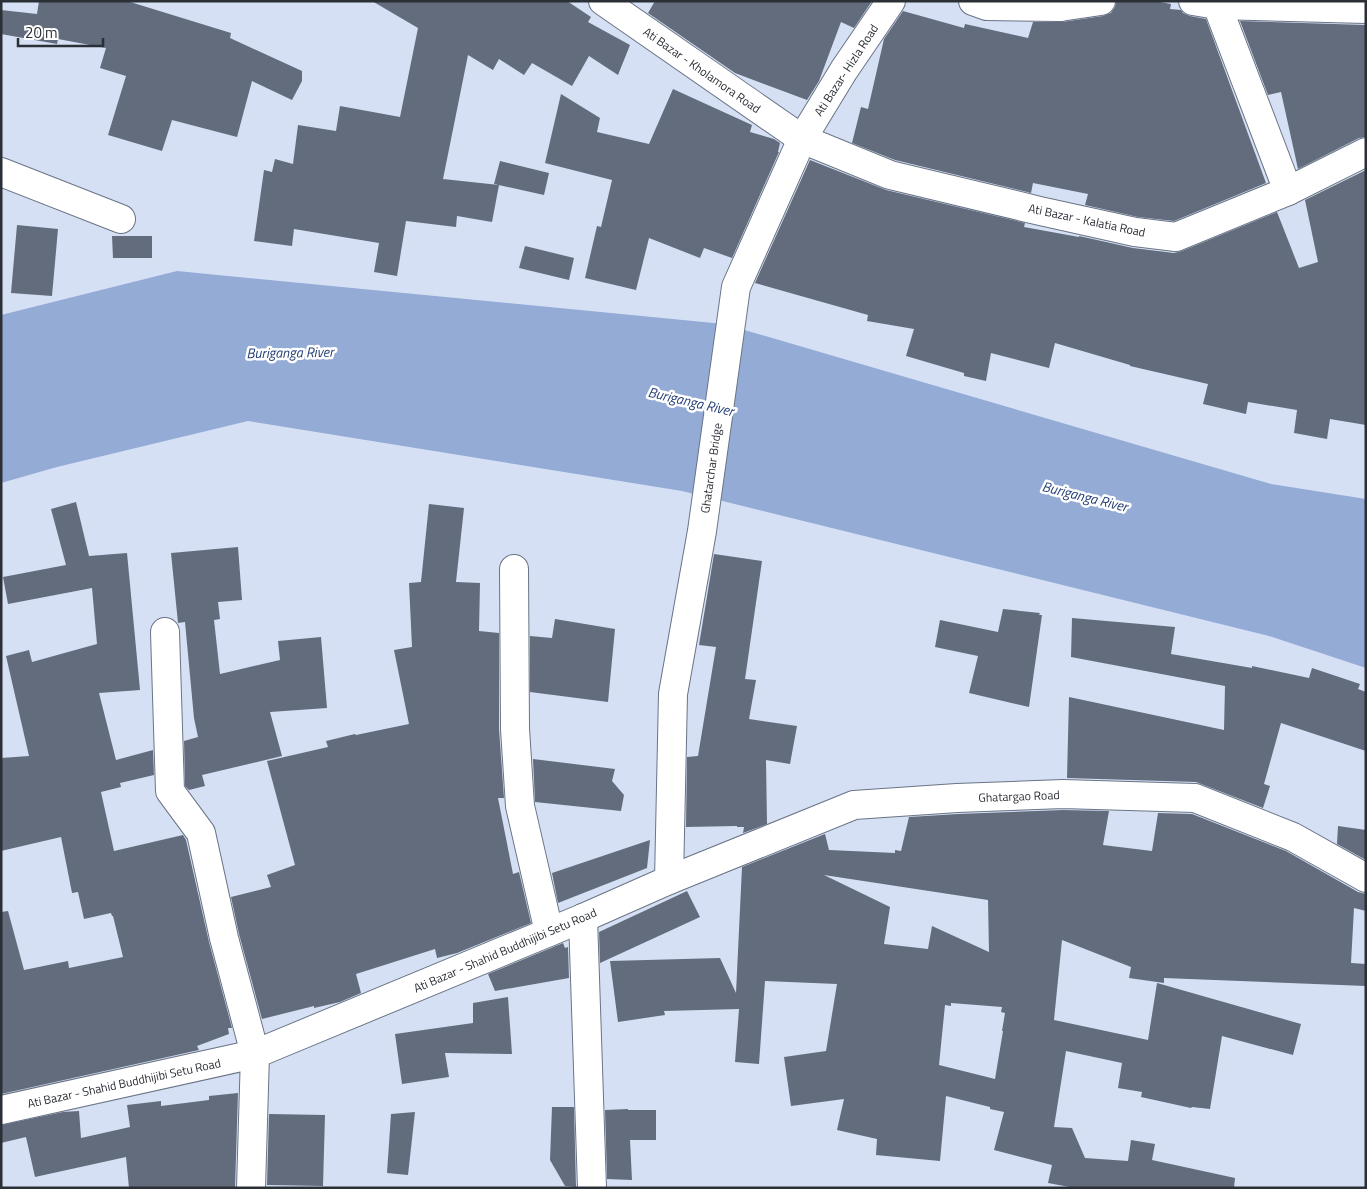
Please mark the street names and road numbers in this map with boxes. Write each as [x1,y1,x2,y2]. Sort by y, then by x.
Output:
street label: Ati Bazar- Hizla Road [809,20,883,120]
street label: Ati Bazar - Kholamora Road [639,22,765,118]
street label: Ati Bazar - Kalatia Road [1027,198,1147,242]
street label: Ghatarchar Bridge [695,421,727,515]
street label: Ghatargao Road [978,785,1060,807]
street label: Ati Bazar - Shahid Buddhijibi Setu Road [411,903,599,997]
street label: Ati Bazar - Shahid Buddhijibi Setu Road [26,1053,222,1113]

